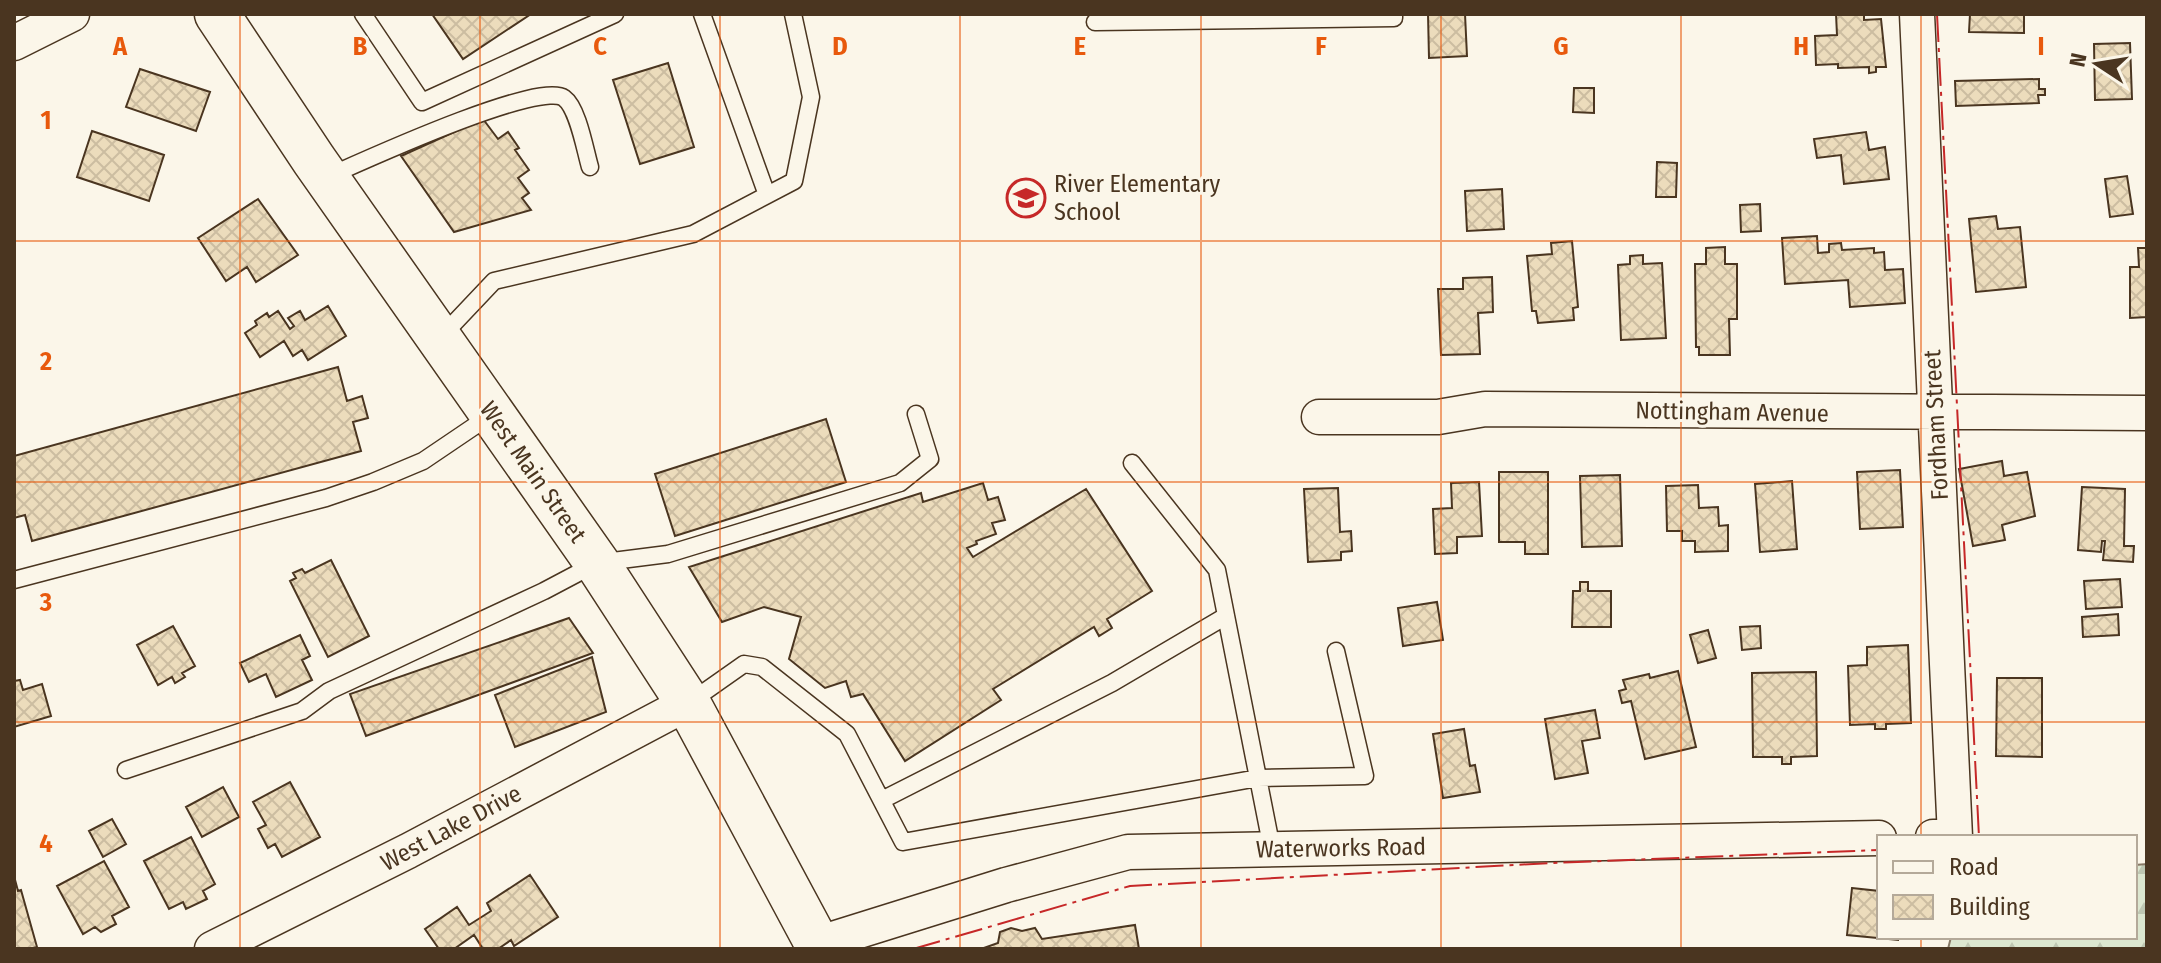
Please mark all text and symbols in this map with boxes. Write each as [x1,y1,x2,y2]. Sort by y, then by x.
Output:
north arrow [2057,24,2137,104]
text: A [112,31,128,62]
text: B [353,31,368,62]
text: C [593,31,607,62]
text: D [832,31,848,62]
text: E [1074,31,1086,62]
text: F [1315,31,1327,62]
text: G [1553,31,1569,62]
text: H [1793,31,1809,62]
text: I [2038,31,2045,62]
text: N [2063,51,2093,69]
text: 1 [41,105,52,136]
place label: River Elementary School [1054,170,1221,226]
school or university icon: River Elementary School [1005,177,1047,219]
text: 2 [39,346,52,377]
street label: Fordham Street [1918,349,1954,501]
street label: West Main Street [474,396,592,548]
street label: Nottingham Avenue [1635,396,1829,428]
text: 3 [39,587,52,618]
street label: West Lake Drive [376,779,526,877]
text: 4 [39,828,53,859]
street label: Waterworks Road [1256,833,1426,863]
legend [1877,835,2137,939]
text: Road [1949,853,1999,881]
text: Building [1949,893,2031,921]

